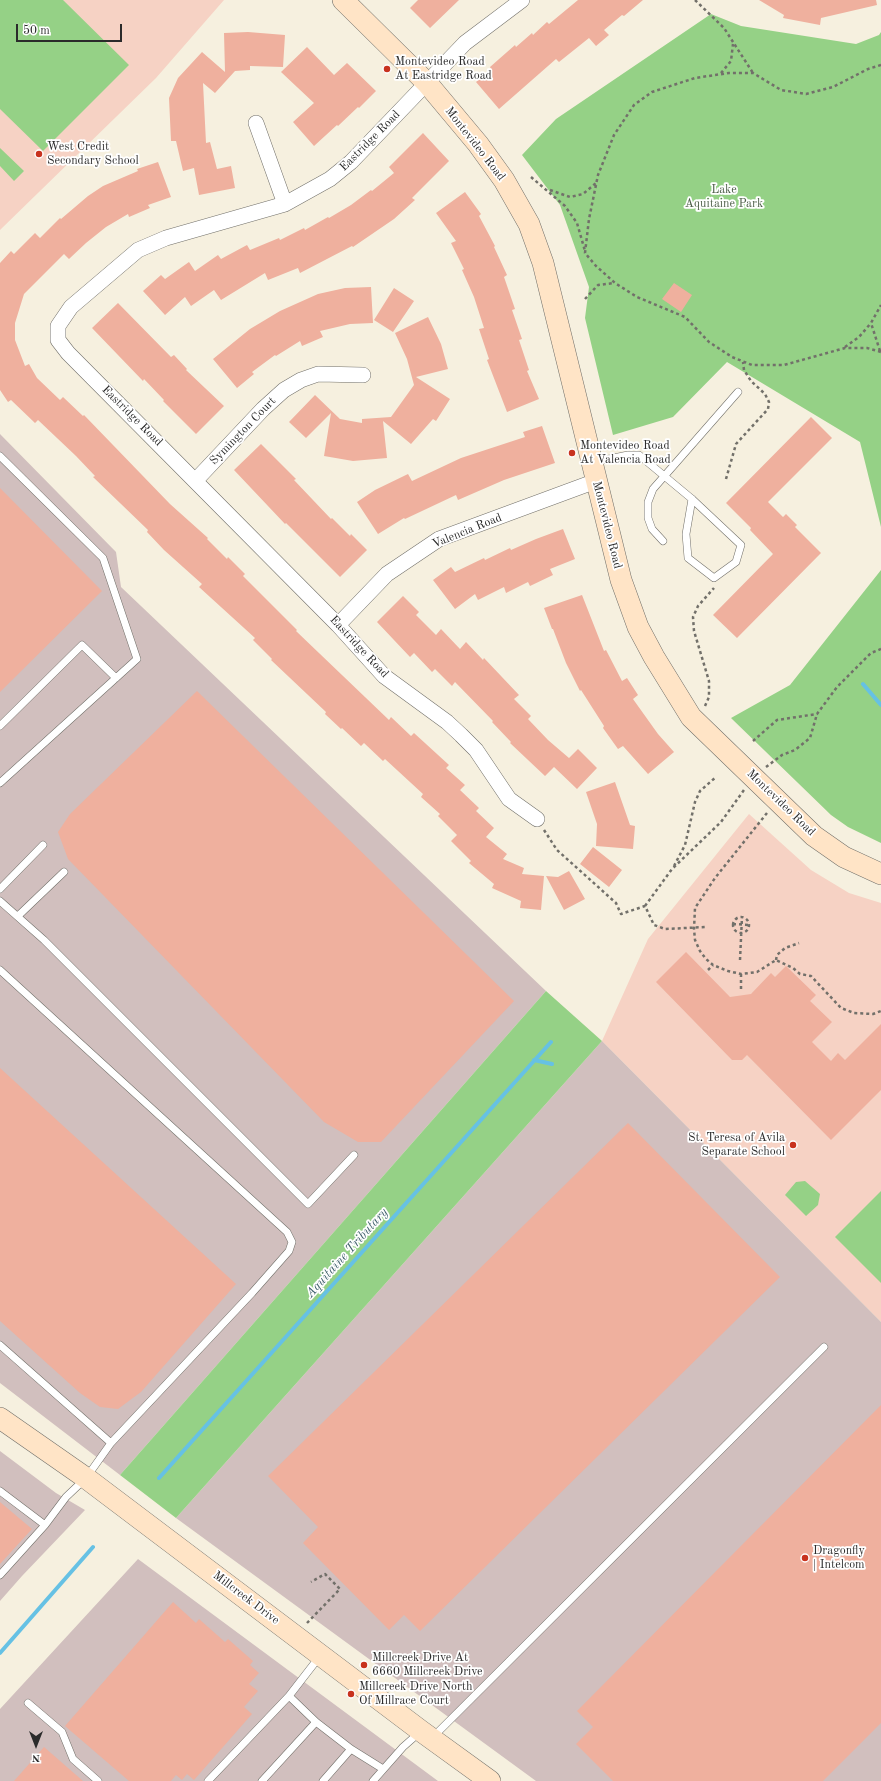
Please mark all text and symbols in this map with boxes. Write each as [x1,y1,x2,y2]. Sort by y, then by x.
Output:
scale bar [18,16,124,42]
text: 50 m [23,25,50,37]
place label: Montevideo Road At Eastridge Road [395,55,492,83]
marker: Montevideo Road At Eastridge Road [382,64,392,74]
street label: Montevideo Road [442,104,508,184]
street label: Eastridge Road [337,108,403,174]
place label: West Credit Secondary School [47,140,139,168]
marker: West Credit Secondary School [34,149,44,159]
park label: Lake Aquitaine Park [685,183,763,211]
street label: Eastridge Road [99,383,165,449]
street label: Symington Court [207,394,279,468]
place label: Montevideo Road At Valencia Road [580,439,671,467]
marker: Montevideo Road At Valencia Road [567,448,577,458]
street label: Montevideo Road [589,480,625,570]
street label: Valencia Road [430,510,504,552]
street label: Eastridge Road [326,613,392,681]
street label: Montevideo Road [744,767,818,839]
place label: St. Teresa of Avila Separate School [688,1131,785,1159]
marker: St. Teresa of Avila Separate School [788,1140,798,1150]
water label: Aquitaine Tributary [303,1205,391,1301]
place label: Dragonfly | Intelcom [813,1544,865,1572]
marker: Dragonfly | Intelcom [800,1553,810,1563]
street label: Millcreek Drive [210,1568,282,1628]
place label: Millcreek Drive At 6660 Millcreek Drive [372,1651,483,1679]
marker: Millcreek Drive At 6660 Millcreek Drive [359,1660,369,1670]
place label: Millcreek Drive North Of Millrace Court [359,1680,473,1708]
marker: Millcreek Drive North Of Millrace Court [346,1689,356,1699]
north arrow [16,1725,56,1765]
text: N [32,1752,40,1763]

